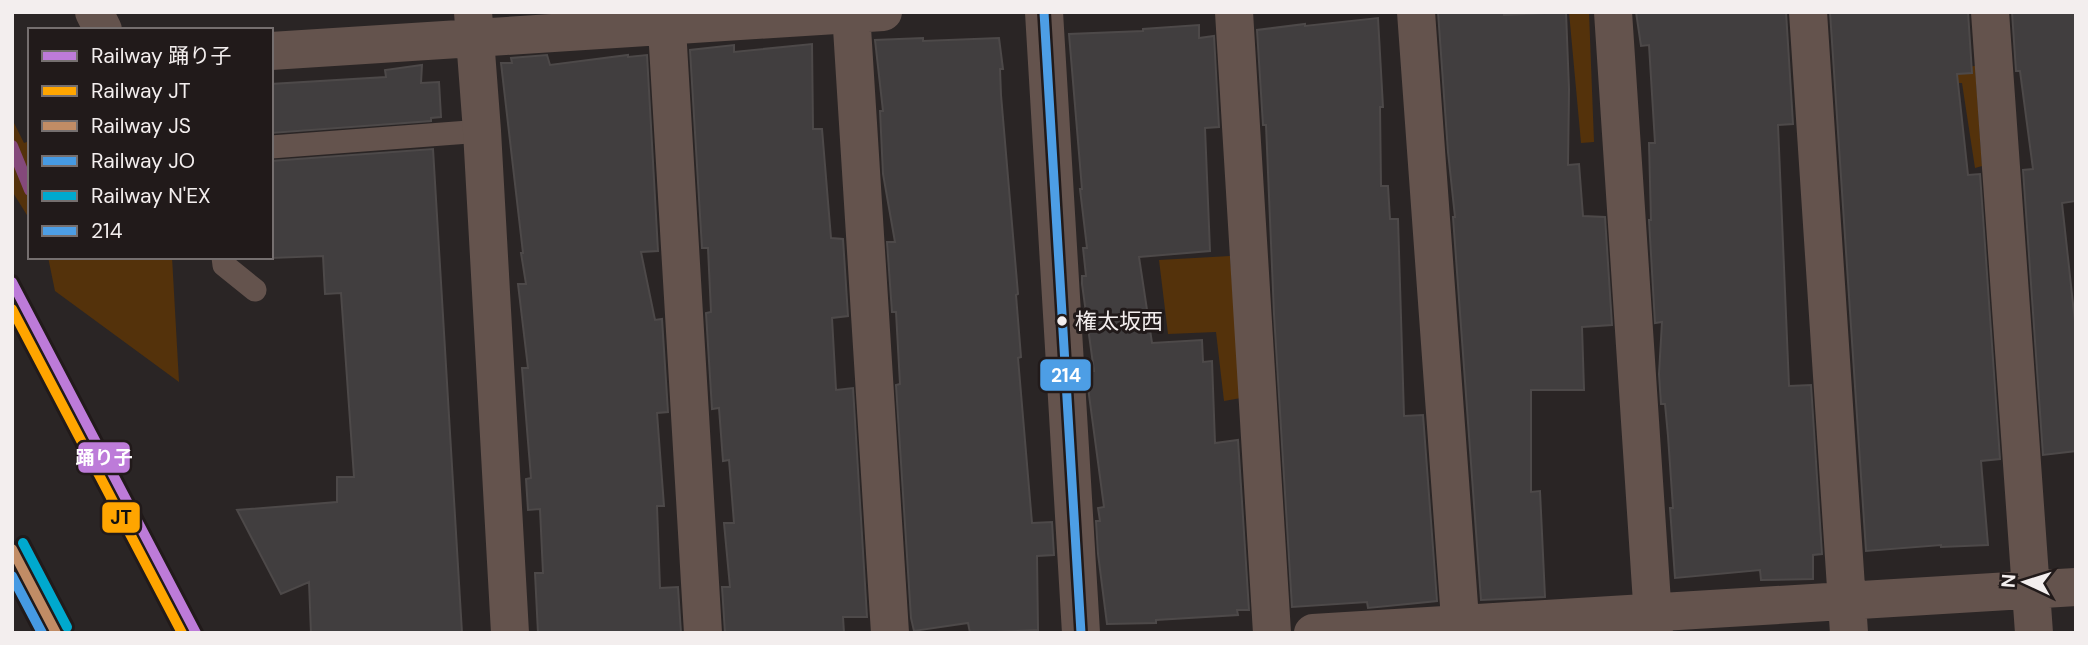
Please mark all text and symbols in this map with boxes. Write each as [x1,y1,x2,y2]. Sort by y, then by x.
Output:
legend [28,28,273,259]
text: Railway 踊り子 [91,42,231,70]
text: Railway JT [91,77,191,105]
text: Railway JS [91,112,191,140]
text: Railway JO [91,147,195,175]
text: Railway N'EX [91,182,211,210]
text: 214 [91,217,123,245]
place label: 権太坂西 [1075,307,1163,336]
marker: 権太坂西 [1055,314,1069,328]
line badge: 214 [1039,358,1092,392]
text: 214 [1051,363,1081,388]
line badge: 踊り子 [77,441,131,474]
text: 踊り子 [75,445,133,470]
line badge: JT [101,501,141,534]
text: JT [110,505,132,530]
north arrow [1990,547,2060,617]
text: N [1996,573,2021,589]

